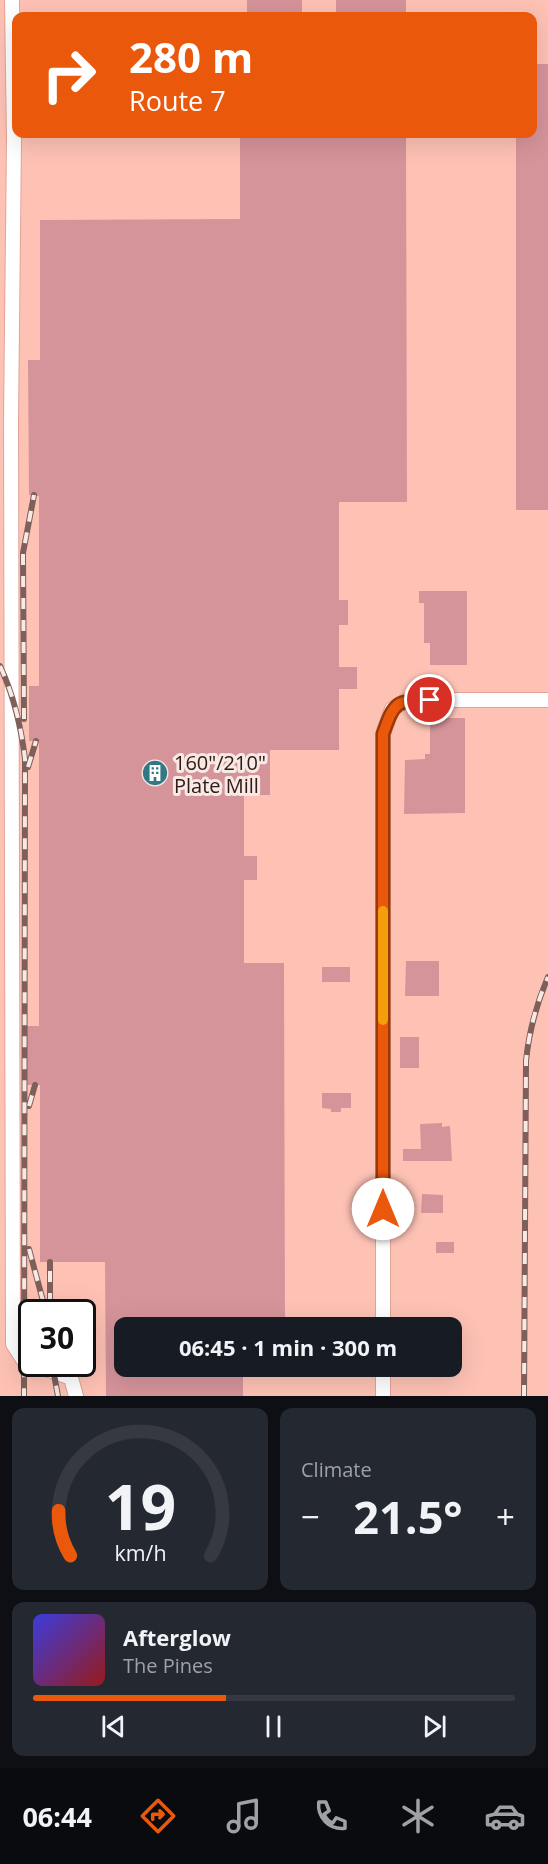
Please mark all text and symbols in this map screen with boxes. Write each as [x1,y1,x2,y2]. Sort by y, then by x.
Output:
text: 280 m [129,28,253,85]
icon: right [30,36,108,114]
text: Route 7 [129,82,226,119]
pin [404,674,455,725]
icon: arrive [413,683,446,716]
place label: 160"/210" Plate Mill [174,749,266,799]
building icon: 160"/210" Plate Mill [140,758,170,788]
position arrow [351,1177,415,1241]
speed limit sign: 30 [18,1299,96,1377]
text: 06:45 · 1 min · 300 m [179,1332,397,1362]
text: Climate [301,1456,372,1483]
text: 19 [104,1463,176,1548]
text: 21.5° [353,1486,463,1547]
text: − [301,1494,320,1539]
text: + [496,1494,515,1539]
text: km/h [114,1538,166,1567]
text: Afterglow [123,1622,231,1652]
text: The Pines [123,1652,213,1679]
icon: previous [97,1710,130,1743]
icon: pause [257,1710,290,1743]
icon: next [418,1710,451,1743]
icon: directions [137,1795,179,1837]
icon: music [223,1795,265,1837]
icon: phone [310,1795,352,1837]
icon: climate [397,1795,439,1837]
icon: car [484,1795,526,1837]
text: 06:44 [22,1798,92,1835]

